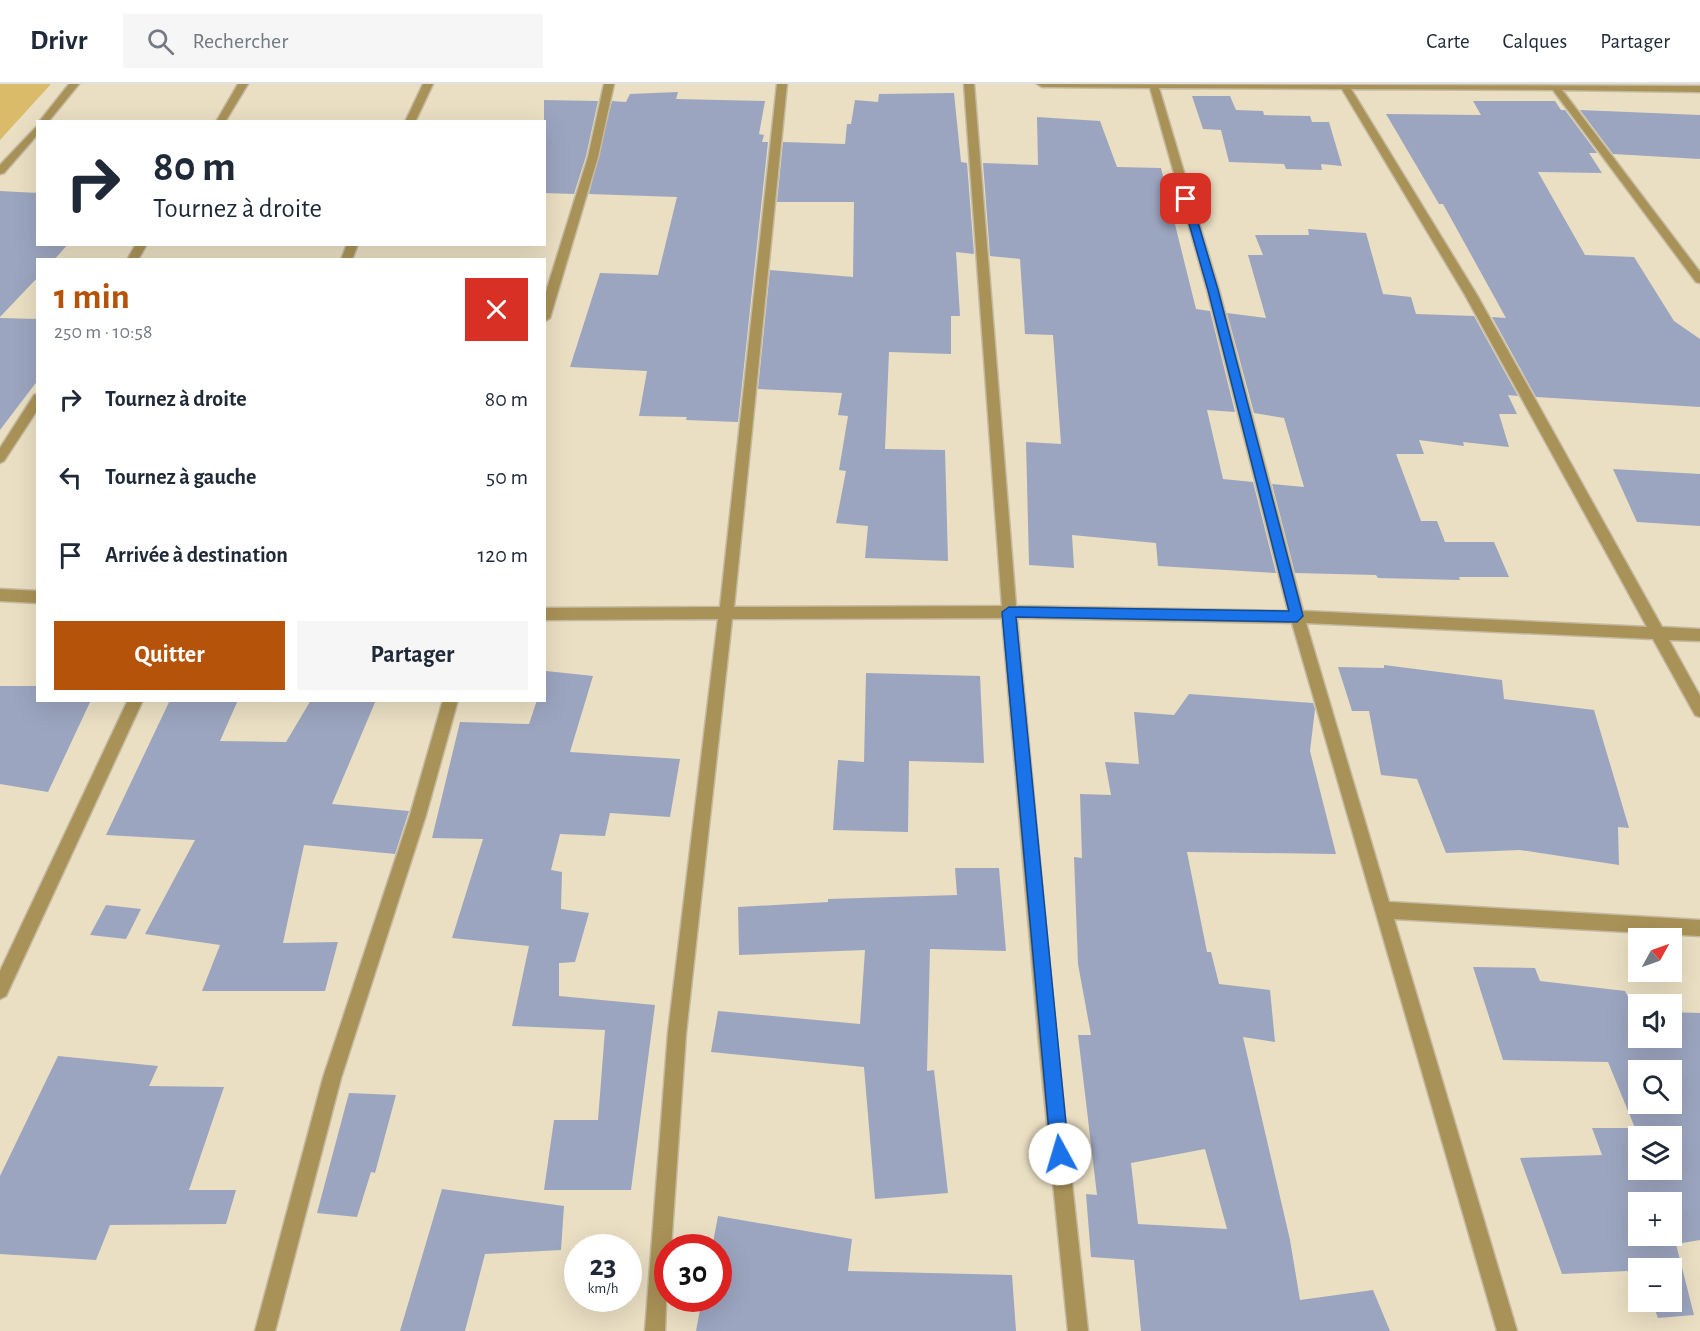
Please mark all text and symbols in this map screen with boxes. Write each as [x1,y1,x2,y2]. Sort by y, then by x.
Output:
search box [123,14,543,68]
icon: search [144,25,177,58]
text: Drivr [30,27,87,55]
text: Rechercher [192,30,288,52]
text: Carte [1426,31,1470,52]
text: Calques [1503,31,1567,52]
text: Partager [1600,31,1670,52]
icon: right [54,144,132,222]
text: 80 m [153,146,236,188]
pin [1160,173,1211,224]
icon: arrive [1169,182,1202,215]
text: Tournez à droite [153,195,322,222]
button: close [465,278,528,341]
text: 1 min [54,279,130,315]
text: 250 m · 10:58 [54,322,152,342]
icon: right [54,383,87,416]
text: Tournez à droite [105,388,247,410]
text: 80 m [485,388,528,410]
icon: left [54,461,87,494]
text: Tournez à gauche [105,466,256,488]
text: 50 m [486,466,528,488]
icon: arrive [54,539,87,572]
text: Arrivée à destination [105,544,288,566]
text: 120 m [478,544,528,566]
button: Quitter [54,621,285,690]
button: Partager [297,621,528,690]
north arrow [1628,928,1682,982]
map controls [1628,928,1682,1312]
button: sound [1628,994,1682,1048]
button: search [1628,1060,1682,1114]
position arrow [1028,1122,1092,1186]
button: layers [1628,1126,1682,1180]
button: + [1628,1192,1682,1246]
speed limit sign: 30 [654,1234,732,1312]
text: 23 [589,1251,617,1281]
button: − [1628,1258,1682,1312]
text: km/h [588,1281,618,1296]

